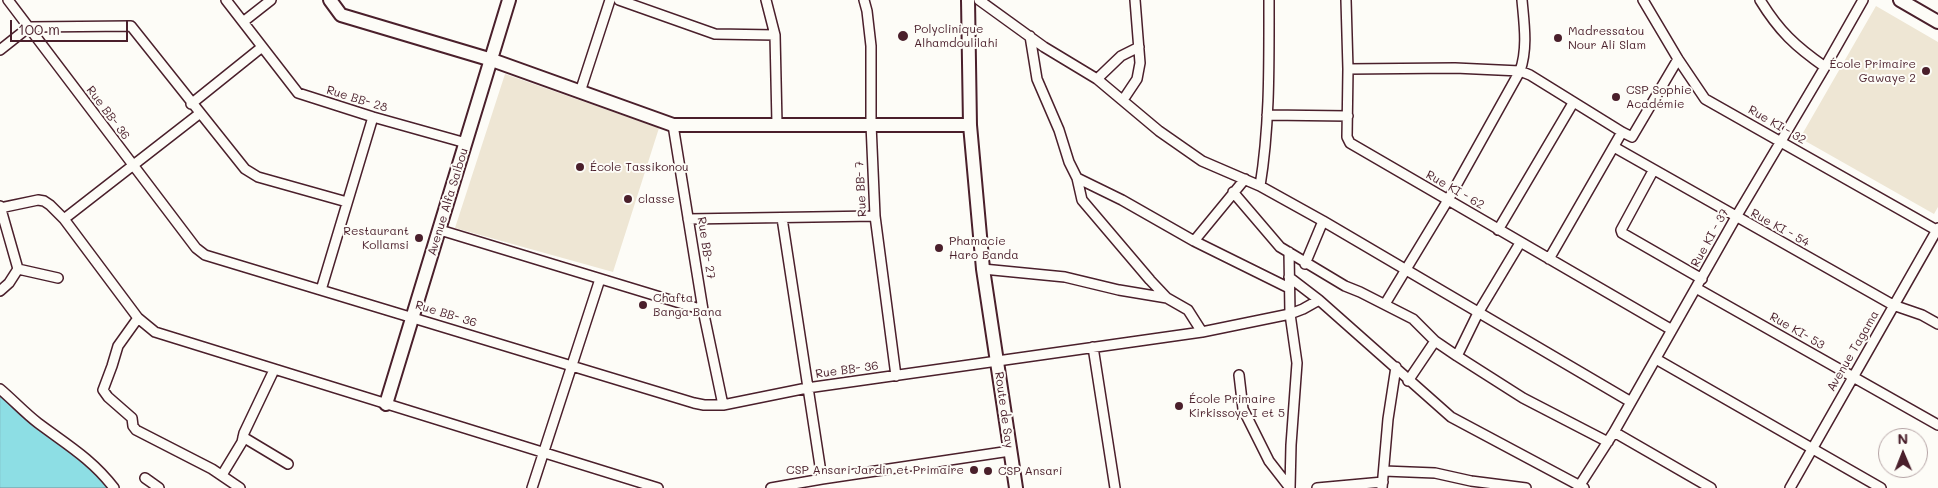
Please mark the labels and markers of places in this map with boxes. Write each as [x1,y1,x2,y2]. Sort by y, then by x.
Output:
place label: Polyclinique Alhamdoulilahi [914,22,998,50]
place label: Madressatou Nour Ali Slam [1568,24,1646,52]
marker: Polyclinique Alhamdoulilahi [896,29,910,43]
marker: Madressatou Nour Ali Slam [1552,32,1564,44]
place label: École Primaire Gawaye 2 [1829,57,1916,85]
marker: École Primaire Gawaye 2 [1920,65,1932,77]
place label: CSP Sophie Académie [1626,83,1692,111]
marker: CSP Sophie Académie [1610,91,1622,103]
place label: École Tassikonou [590,160,689,174]
marker: École Tassikonou [574,161,586,173]
place label: classe [638,192,675,206]
marker: classe [622,193,634,205]
place label: Restaurant Kollamsi [343,224,409,252]
marker: Restaurant Kollamsi [413,232,425,244]
place label: Phamacie Haro Banda [949,234,1019,262]
marker: Phamacie Haro Banda [933,242,945,254]
place label: Chafta Banga Bana [653,291,722,319]
marker: Chafta Banga Bana [637,299,649,311]
place label: École Primaire Kirkissoye I et 5 [1189,392,1285,420]
marker: École Primaire Kirkissoye I et 5 [1173,400,1185,412]
place label: CSP Ansari Jardin et Primaire [786,463,964,477]
marker: CSP Ansari Jardin et Primaire [968,464,980,476]
place label: CSP Ansari [998,464,1062,478]
marker: CSP Ansari [982,465,994,477]

